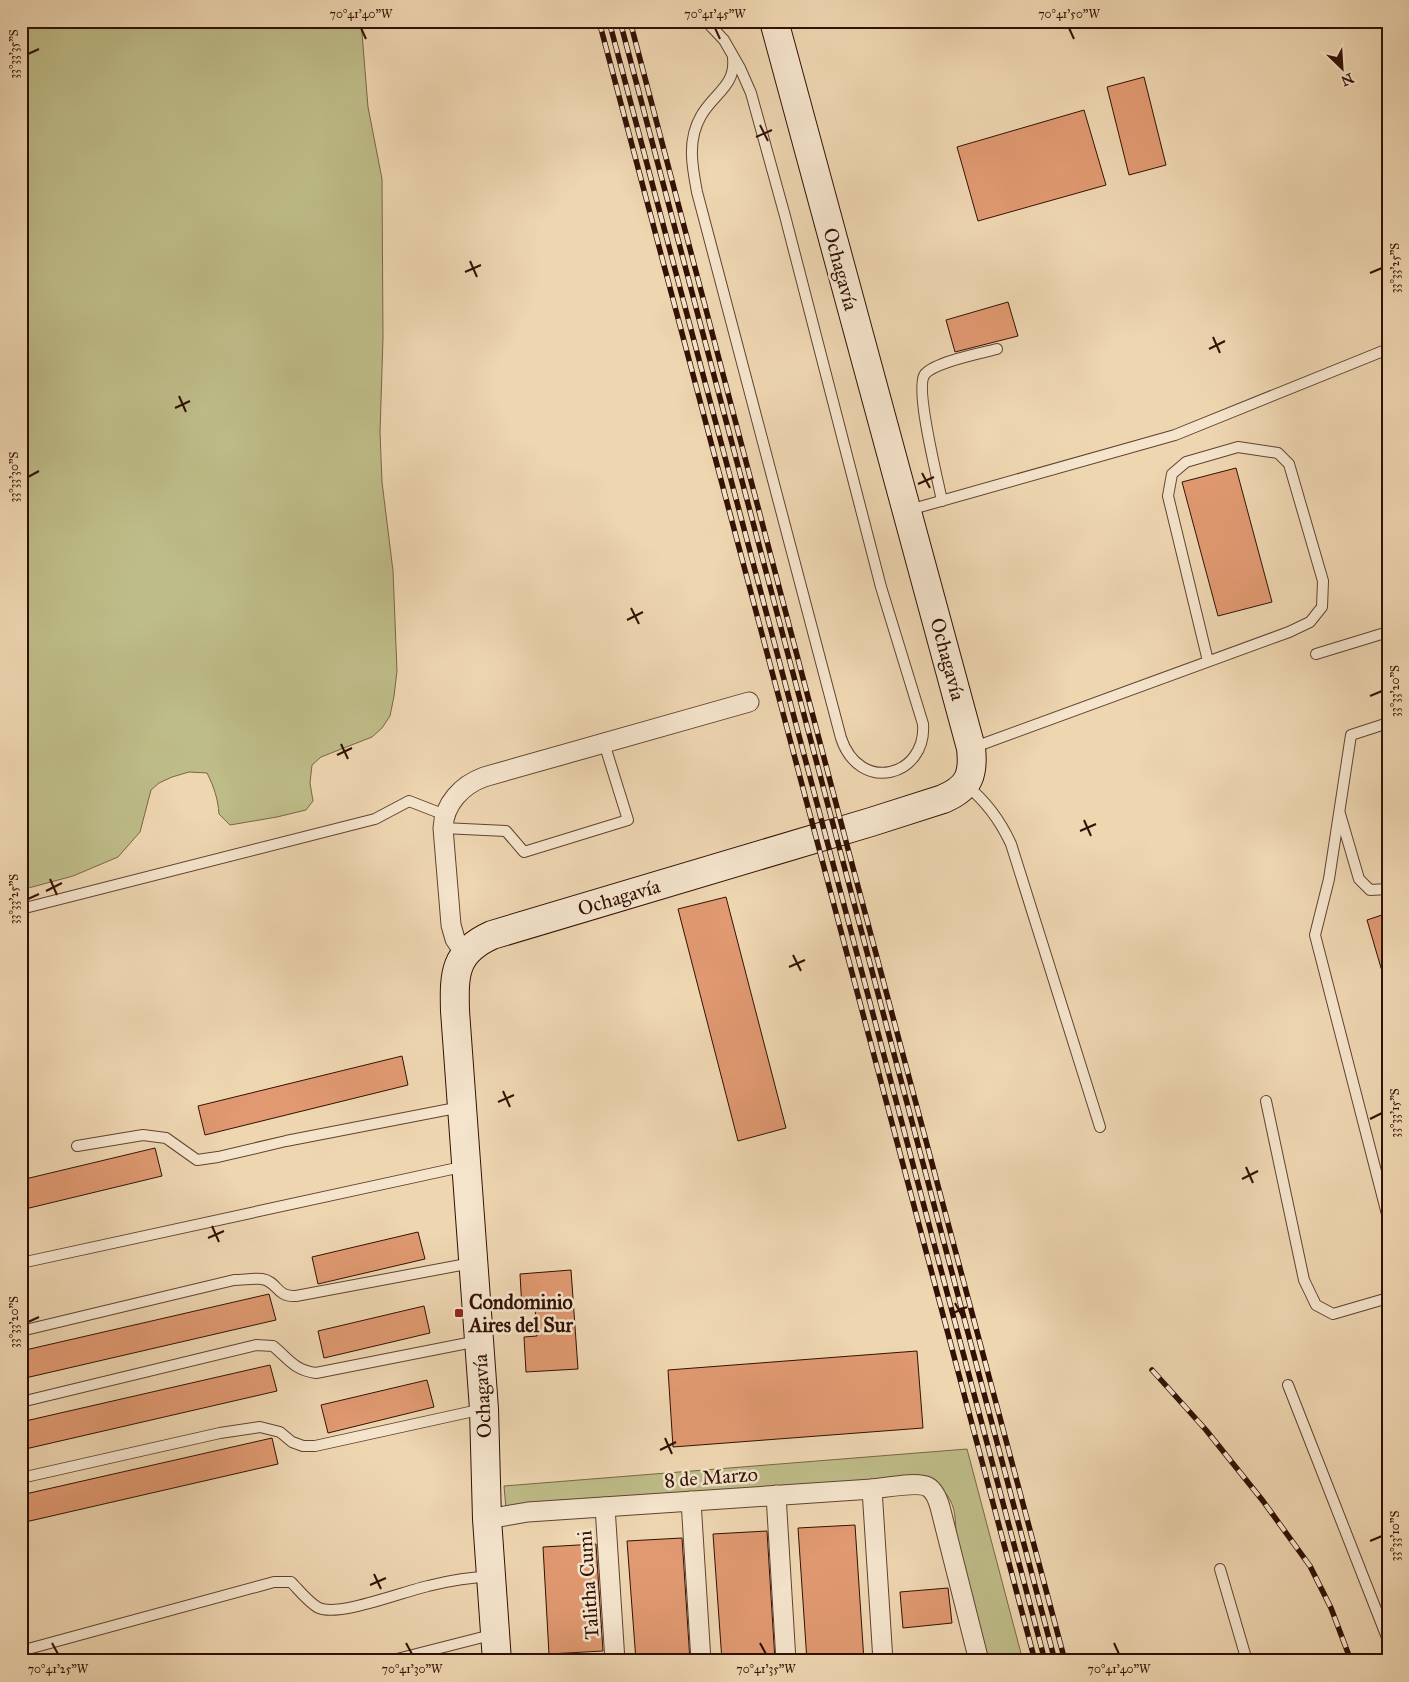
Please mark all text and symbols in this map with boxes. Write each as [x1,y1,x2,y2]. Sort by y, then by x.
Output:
text: 70°41'40"W [330,7,393,21]
text: 70°41'45"W [684,7,746,21]
text: 70°41'50"W [1038,7,1100,21]
text: 33°33'35"S [7,29,21,79]
north arrow [1316,42,1366,92]
text: N [1338,69,1356,90]
street label: Ochagavía [818,225,864,314]
text: 33°33'25"S [1388,243,1402,293]
text: 33°33'30"S [7,452,21,502]
street label: Ochagavía [925,615,971,704]
text: 33°33'20"S [1388,665,1402,717]
street label: Ochagavía [575,873,663,921]
text: 33°33'25"S [7,874,21,924]
text: 33°33'15"S [1388,1088,1402,1138]
place label: Condominio Aires del Sur [467,1290,574,1337]
text: 33°33'20"S [7,1296,21,1348]
marker: Condominio Aires del Sur [453,1307,465,1319]
street label: Ochagavía [468,1353,497,1439]
street label: 8 de Marzo [663,1462,759,1492]
text: 33°33'10"S [1388,1511,1402,1561]
street label: Talitha Cumi [572,1529,604,1640]
text: 70°41'25"W [28,1662,89,1676]
text: 70°41'30"W [382,1662,443,1676]
text: 70°41'35"W [736,1662,796,1676]
text: 70°41'40"W [1088,1662,1151,1676]

